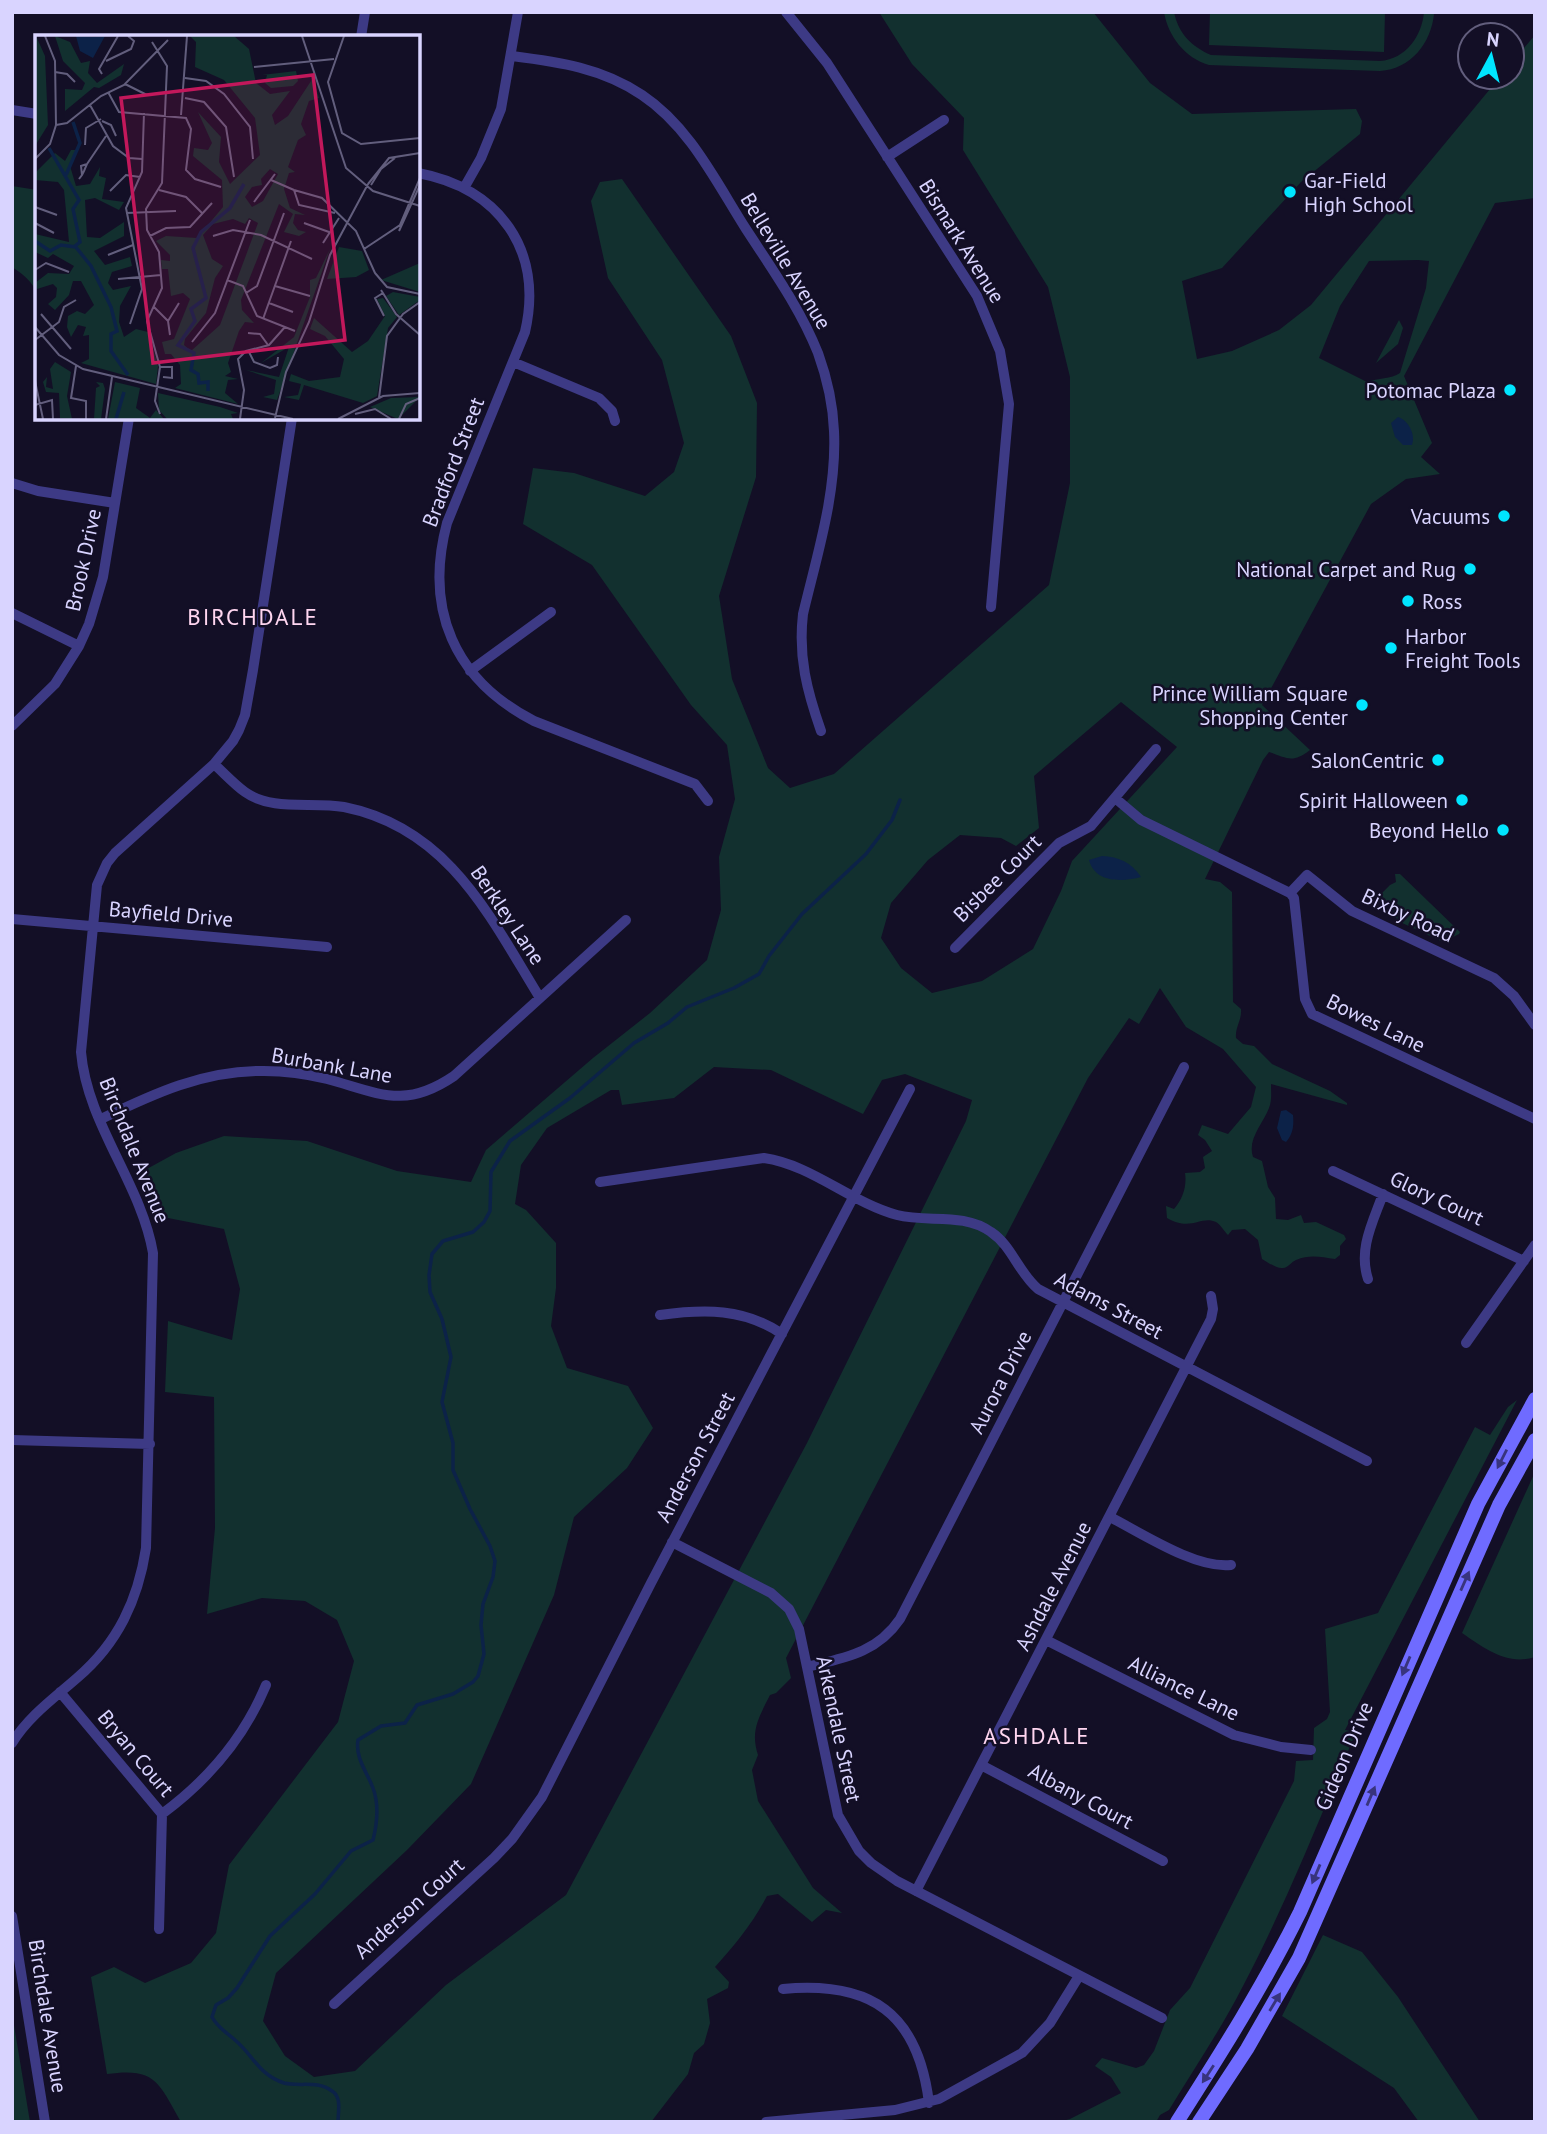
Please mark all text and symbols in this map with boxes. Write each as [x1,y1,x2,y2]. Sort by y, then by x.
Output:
north arrow [1456,21,1526,91]
text: N [1485,26,1501,52]
inset map [35,35,420,420]
place label: Gar-Field High School [1304,167,1413,218]
street label: Bismark Avenue [913,174,1011,308]
marker: Gar-Field High School [1282,184,1298,200]
street label: Belleville Avenue [735,188,837,334]
place label: Potomac Plaza [1365,377,1496,404]
marker: Potomac Plaza [1502,382,1518,398]
street label: Bradford Street [416,393,490,531]
place label: Vacuums [1410,503,1490,530]
street label: Brook Drive [59,506,107,614]
marker: Vacuums [1496,508,1512,524]
place label: National Carpet and Rug [1236,556,1456,583]
marker: National Carpet and Rug [1462,561,1478,577]
place label: Ross [1422,588,1462,615]
marker: Ross [1400,593,1416,609]
district label: BIRCHDALE [187,602,319,631]
place label: Harbor Freight Tools [1405,623,1521,674]
marker: Harbor Freight Tools [1383,640,1399,656]
place label: Prince William Square Shopping Center [1152,680,1348,731]
marker: Prince William Square Shopping Center [1354,697,1370,713]
place label: SalonCentric [1311,747,1424,774]
marker: SalonCentric [1430,752,1446,768]
place label: Spirit Halloween [1299,787,1448,814]
marker: Spirit Halloween [1454,792,1470,808]
place label: Beyond Hello [1369,817,1489,844]
marker: Beyond Hello [1495,822,1511,838]
street label: Bisbee Court [947,828,1047,928]
street label: Berkley Lane [465,860,551,970]
street label: Bixby Road [1357,882,1459,948]
street label: Bayfield Drive [108,895,234,933]
street label: Bowes Lane [1322,987,1430,1059]
street label: Burbank Lane [270,1041,394,1089]
street label: Birchdale Avenue [93,1073,177,1227]
street label: Glory Court [1386,1164,1488,1232]
street label: Adams Street [1050,1265,1168,1345]
street label: Aurora Drive [962,1326,1038,1438]
street label: Anderson Street [649,1387,741,1527]
one-way arrow [1496,1449,1507,1469]
street label: Ashdale Avenue [1009,1517,1097,1655]
one-way arrow [1459,1571,1471,1591]
street label: Alliance Lane [1124,1649,1244,1727]
street label: Arkendale Street [810,1653,868,1805]
one-way arrow [1401,1655,1412,1676]
street label: Gideon Drive [1309,1698,1379,1814]
street label: Bryan Court [92,1704,180,1802]
district label: ASHDALE [983,1721,1091,1750]
street label: Albany Court [1024,1757,1138,1835]
one-way arrow [1365,1786,1377,1806]
street label: Anderson Court [348,1852,470,1964]
one-way arrow [1310,1864,1321,1885]
street label: Birchdale Avenue [23,1937,73,2095]
one-way arrow [1269,1993,1281,2012]
one-way arrow [1201,2065,1215,2083]

